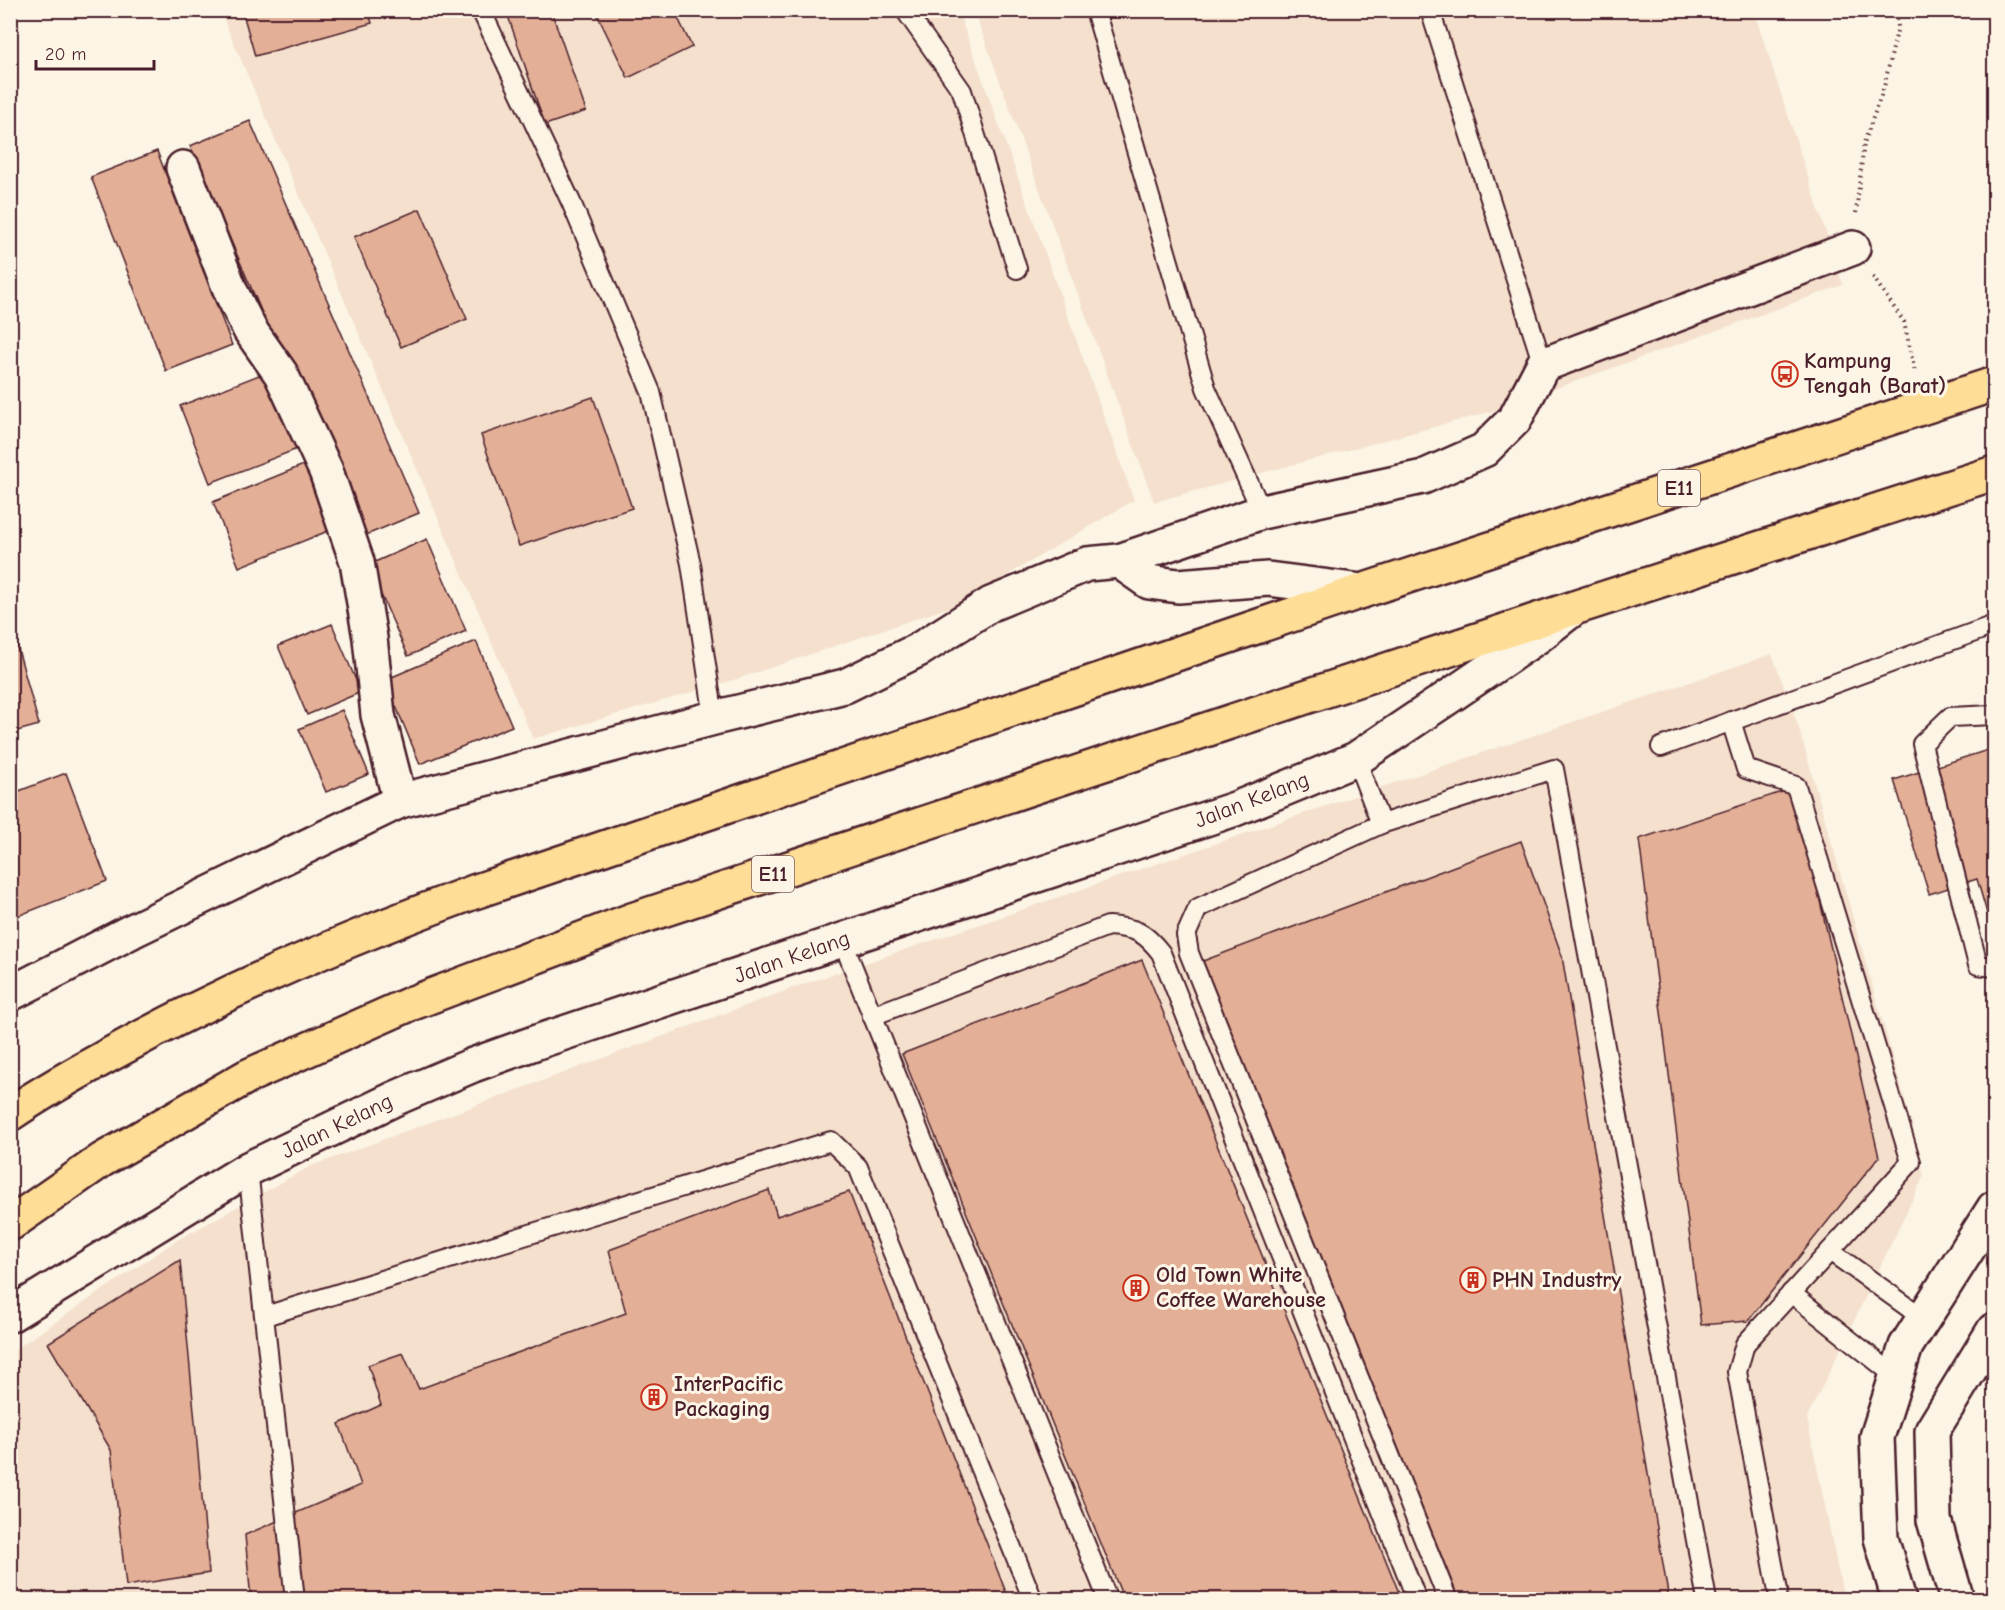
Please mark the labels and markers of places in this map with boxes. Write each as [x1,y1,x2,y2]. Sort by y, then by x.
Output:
place label: Kampung Tengah (Barat) [1804,348,1946,399]
bus stop icon: Kampung Tengah (Barat) [1770,359,1800,389]
place label: Old Town White Coffee Warehouse [1156,1262,1326,1313]
building icon: PHN Industry [1458,1265,1488,1295]
place label: PHN Industry [1492,1267,1622,1293]
building icon: Old Town White Coffee Warehouse [1121,1273,1151,1303]
place label: InterPacific Packaging [674,1371,784,1422]
building icon: InterPacific Packaging [639,1382,669,1412]

